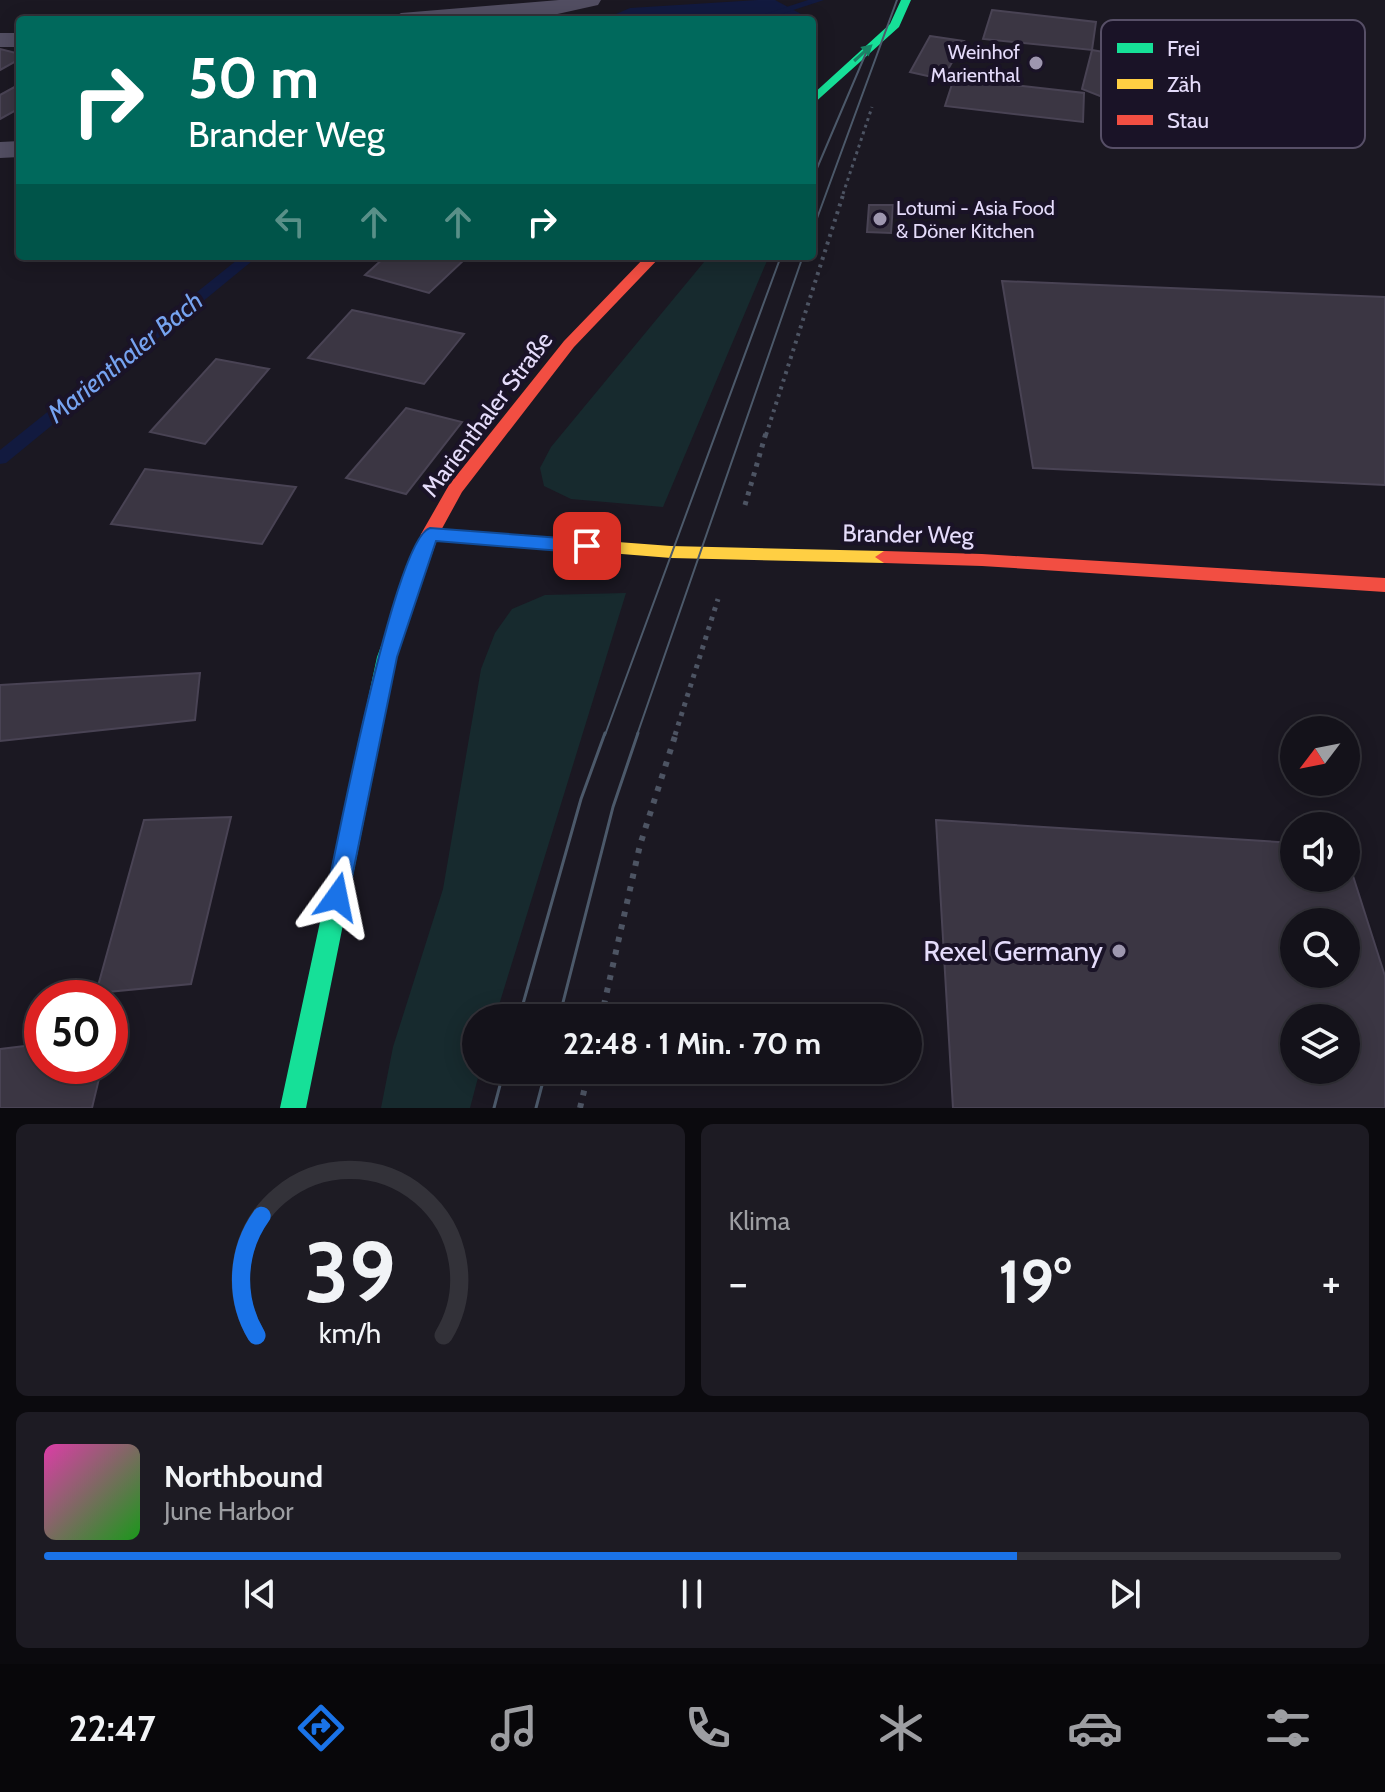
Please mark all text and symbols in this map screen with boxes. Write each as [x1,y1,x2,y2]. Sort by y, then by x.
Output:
legend [1101,20,1365,148]
text: Frei [1167,35,1200,62]
place label: Weinhof Marienthal [931,40,1020,87]
text: 50 m [188,44,319,112]
one-way arrow [853,44,872,62]
icon: right [56,48,160,152]
marker: Weinhof Marienthal [1027,54,1045,72]
text: Zäh [1167,71,1201,98]
text: Stau [1167,107,1209,134]
text: Brander Weg [188,112,385,156]
place label: Lotumi - Asia Food & Döner Kitchen [896,196,1055,243]
icon: left [268,200,312,244]
icon: ahead [352,200,396,244]
icon: ahead [436,200,480,244]
icon: right [520,200,564,244]
marker: Lotumi - Asia Food & Döner Kitchen [871,210,889,228]
water label: Marienthaler Bach [40,285,209,430]
street label: Marienthaler Straße [415,326,559,502]
pin [553,512,621,580]
street label: Brander Weg [842,518,975,550]
icon: arrive [565,524,609,568]
north arrow [1280,716,1360,796]
map controls [1280,716,1360,1084]
button: sound [1280,812,1360,892]
position arrow [295,855,379,939]
button: search [1280,908,1360,988]
place label: Rexel Germany [923,934,1103,968]
marker: Rexel Germany [1110,942,1128,960]
speed limit sign: 50 [24,980,128,1084]
button: layers [1280,1004,1360,1084]
text: 22:48 · 1 Min. · 70 m [563,1025,821,1062]
text: Klima [729,1205,790,1237]
text: 39 [304,1222,396,1323]
text: 19° [998,1245,1071,1318]
text: − [729,1256,748,1309]
text: + [1322,1256,1341,1309]
text: km/h [319,1315,382,1350]
text: Northbound [164,1458,323,1495]
text: June Harbor [164,1495,293,1527]
icon: previous [238,1572,282,1616]
icon: pause [670,1572,714,1616]
icon: next [1103,1572,1147,1616]
icon: directions [293,1700,349,1756]
icon: music [486,1700,542,1756]
icon: phone [680,1700,736,1756]
icon: climate [873,1700,929,1756]
icon: car [1067,1700,1123,1756]
icon: filters [1260,1700,1316,1756]
text: 22:47 [69,1706,156,1750]

